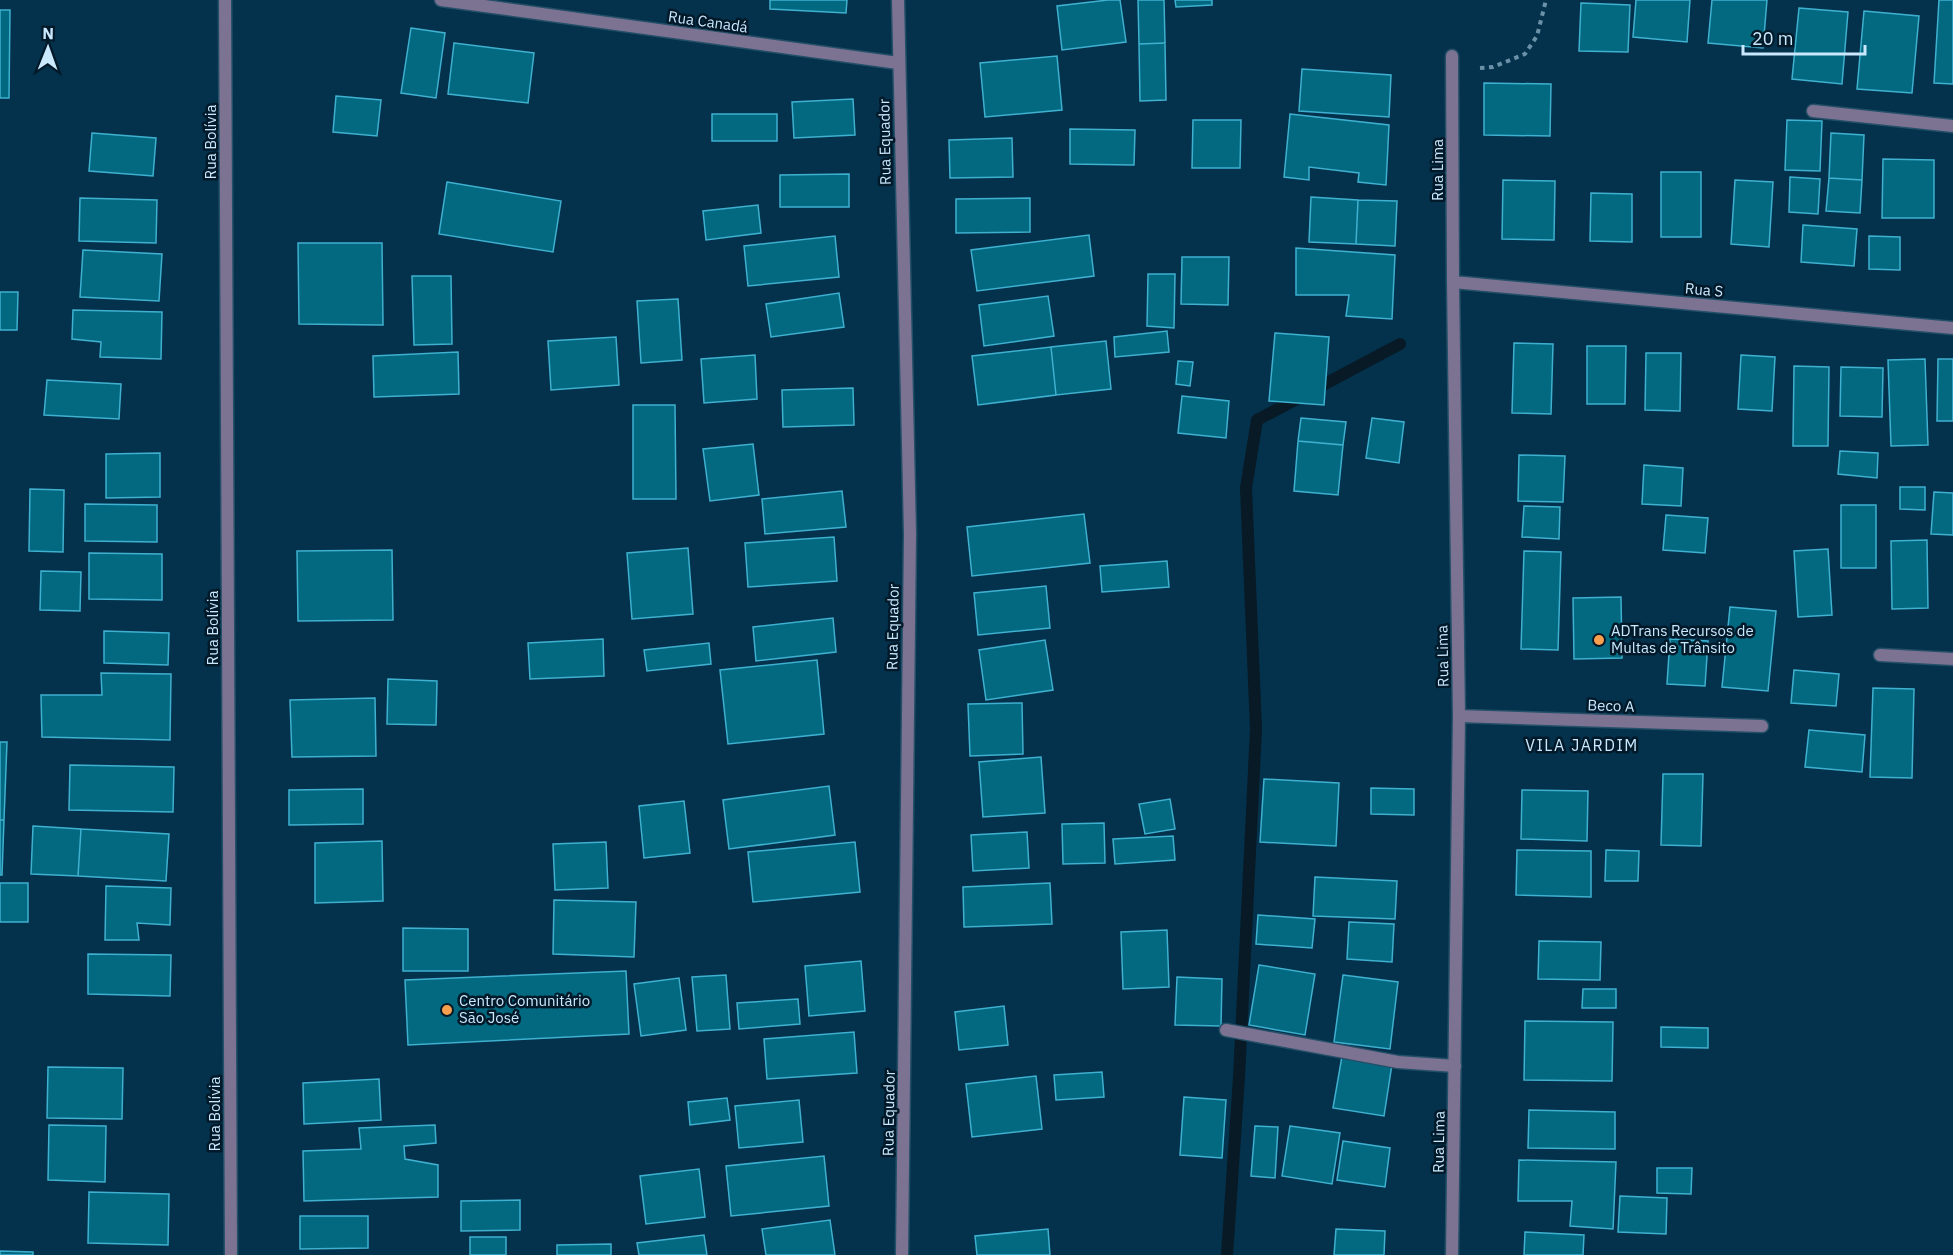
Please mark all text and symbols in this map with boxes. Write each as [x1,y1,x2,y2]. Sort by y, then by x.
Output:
street label: Rua Canadá [667,7,749,36]
north arrow [18,18,78,78]
scale bar [1743,18,1864,56]
text: N [42,23,54,43]
text: 20 m [1752,27,1794,50]
street label: Rua Equador [874,98,895,185]
street label: Rua Bolívia [201,105,220,179]
street label: Rua Lima [1428,139,1447,201]
street label: Rua S [1684,278,1724,301]
street label: Rua Equador [882,583,903,670]
street label: Rua Bolívia [203,591,222,665]
place label: ADTrans Recursos de Multas de Trânsito [1611,621,1754,657]
street label: Rua Lima [1432,625,1453,687]
marker: ADTrans Recursos de Multas de Trânsito [1592,633,1606,647]
street label: Beco A [1587,695,1635,716]
district label: VILA JARDIM [1525,735,1639,755]
place label: Centro Comunitário São José [459,991,590,1027]
marker: Centro Comunitário São José [440,1003,454,1017]
street label: Rua Equador [878,1069,899,1156]
street label: Rua Bolívia [205,1077,224,1151]
street label: Rua Lima [1428,1111,1449,1173]

